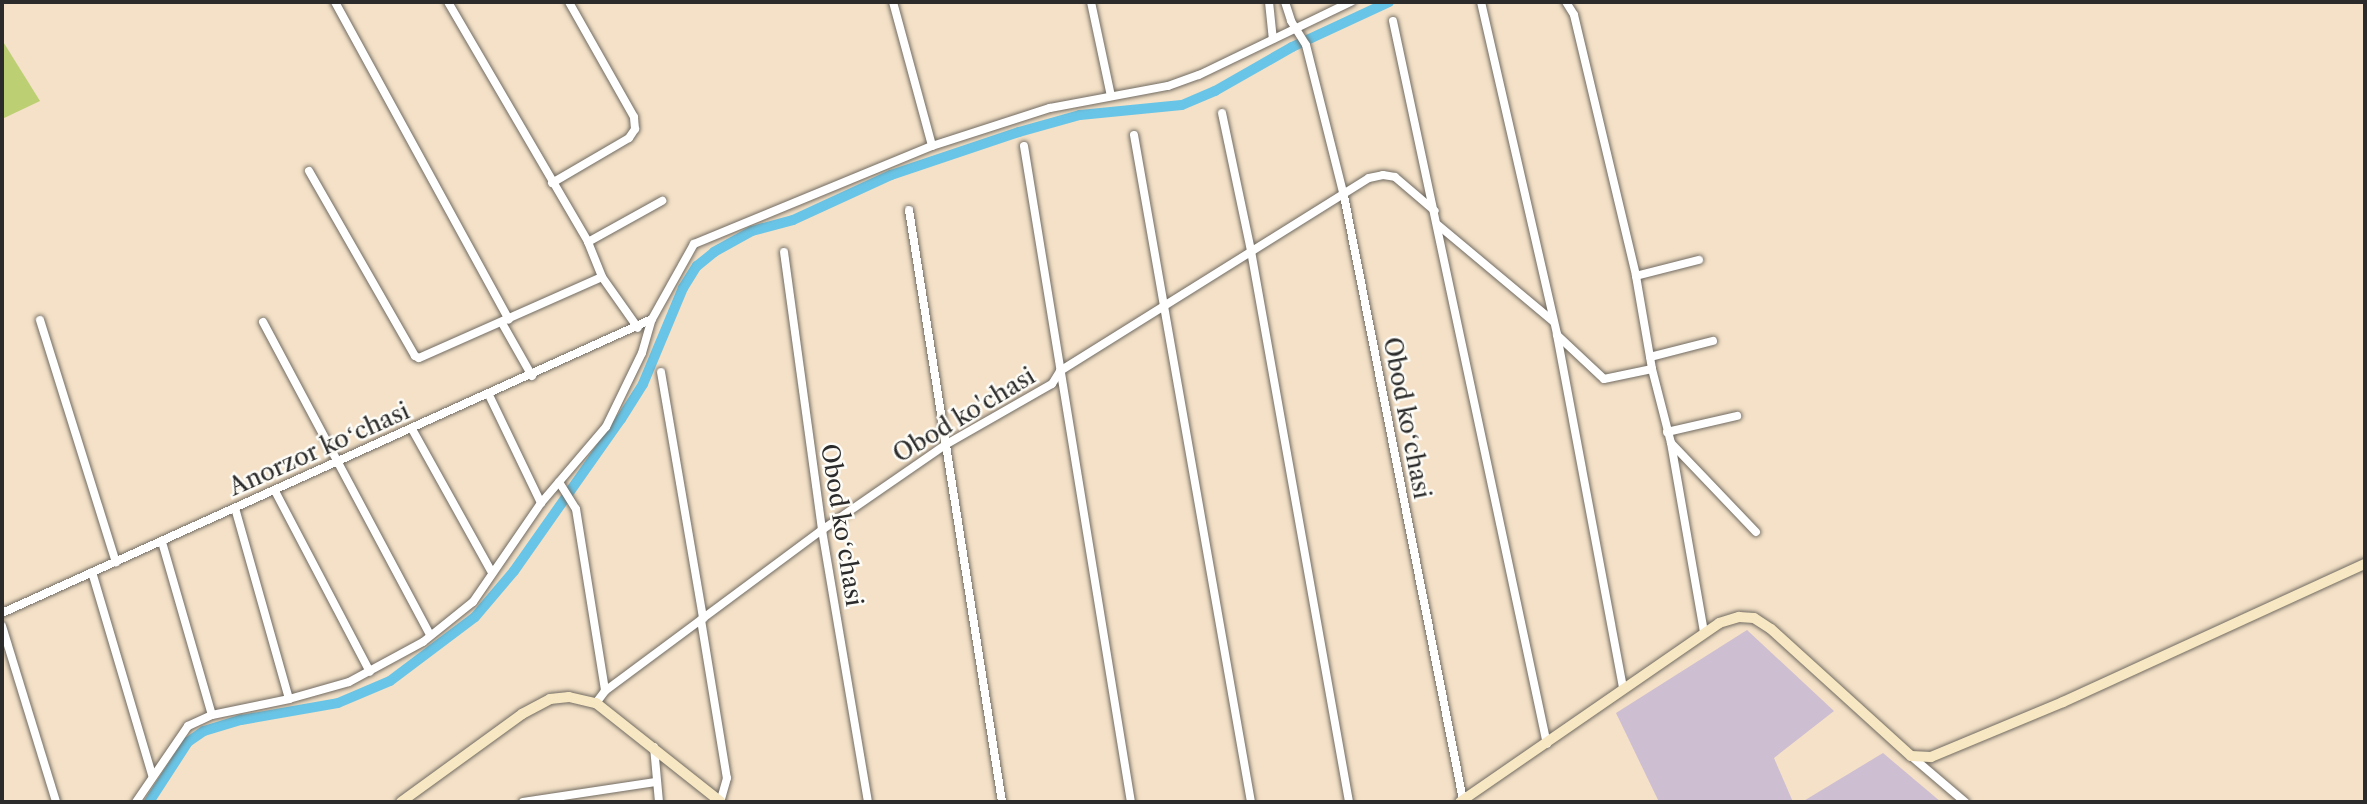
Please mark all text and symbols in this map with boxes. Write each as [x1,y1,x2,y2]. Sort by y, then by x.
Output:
street label: Obod koʻchasi [1377,335,1437,501]
street label: Obod ko'chasi [888,361,1040,469]
street label: Anorzor koʻchasi [224,396,414,502]
street label: Obod koʻchasi [815,442,869,608]

